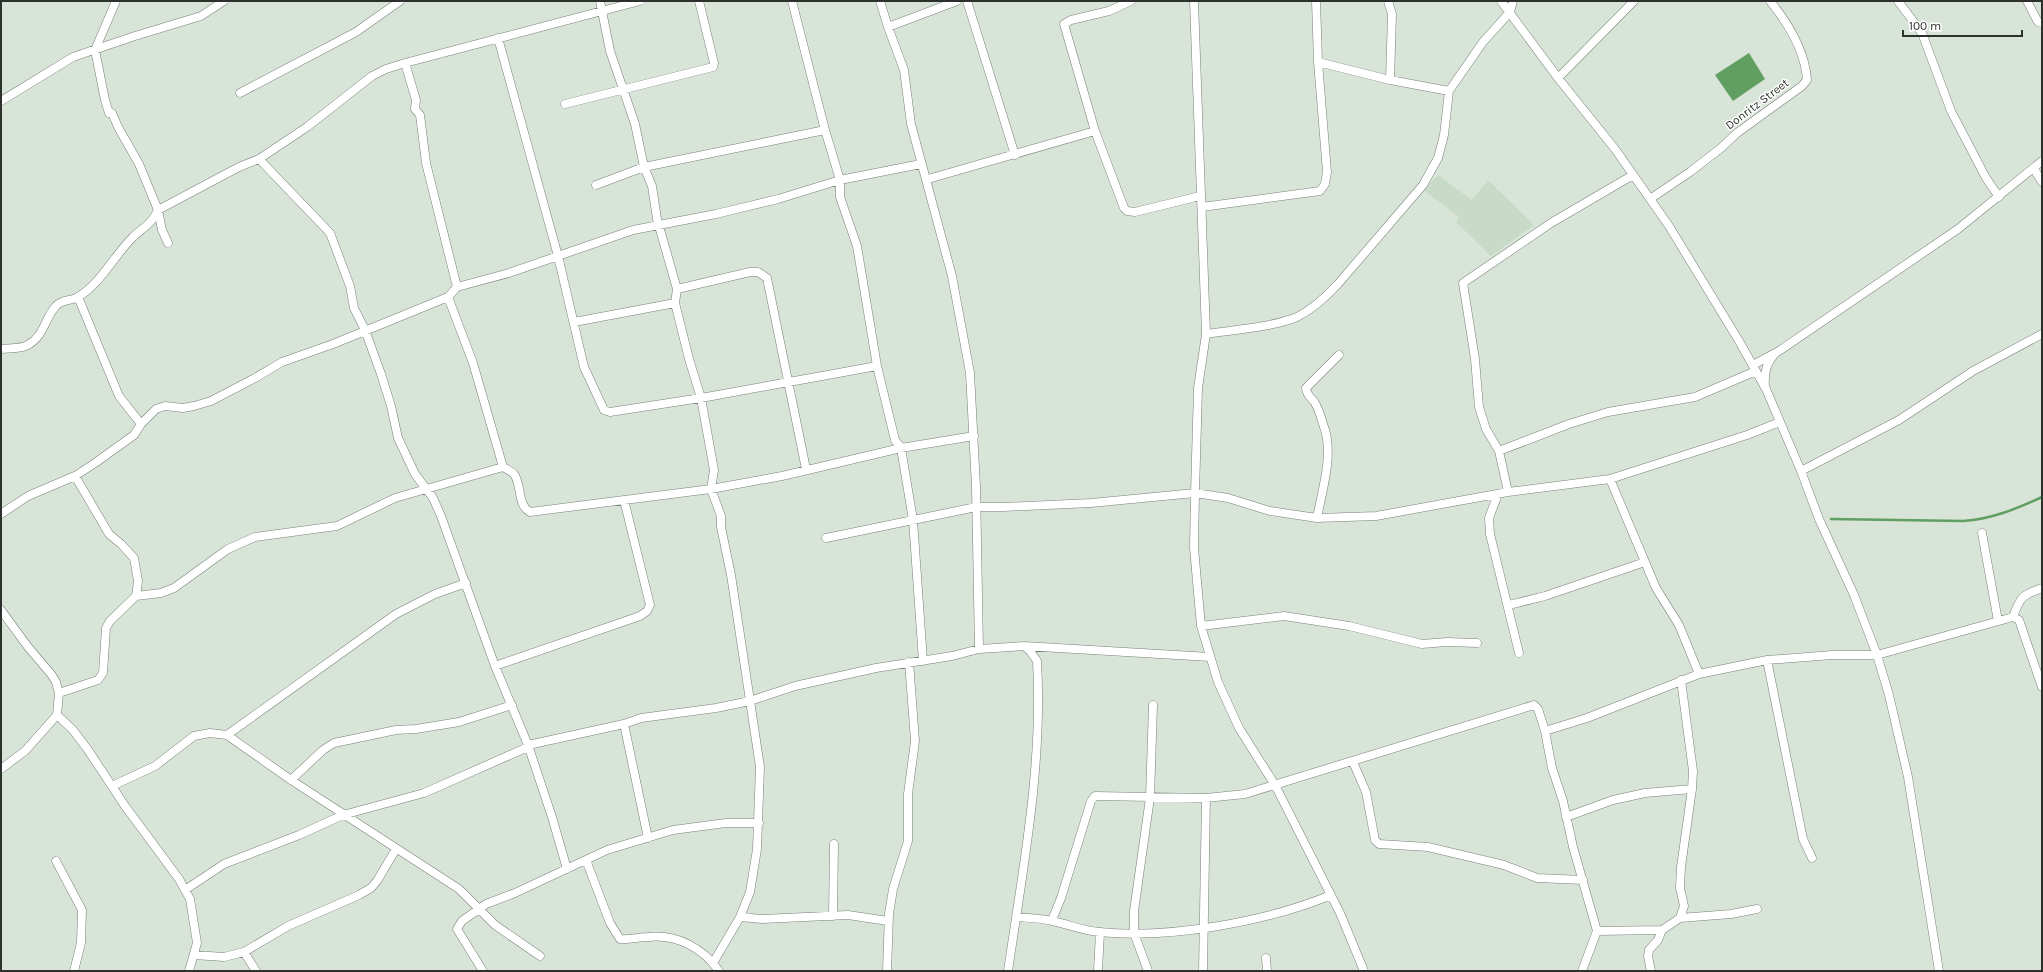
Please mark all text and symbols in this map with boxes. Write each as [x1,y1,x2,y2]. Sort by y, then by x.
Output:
scale bar [1903,12,2022,38]
text: 100 m [1909,19,1941,33]
street label: Donritz Street [1723,75,1792,132]

